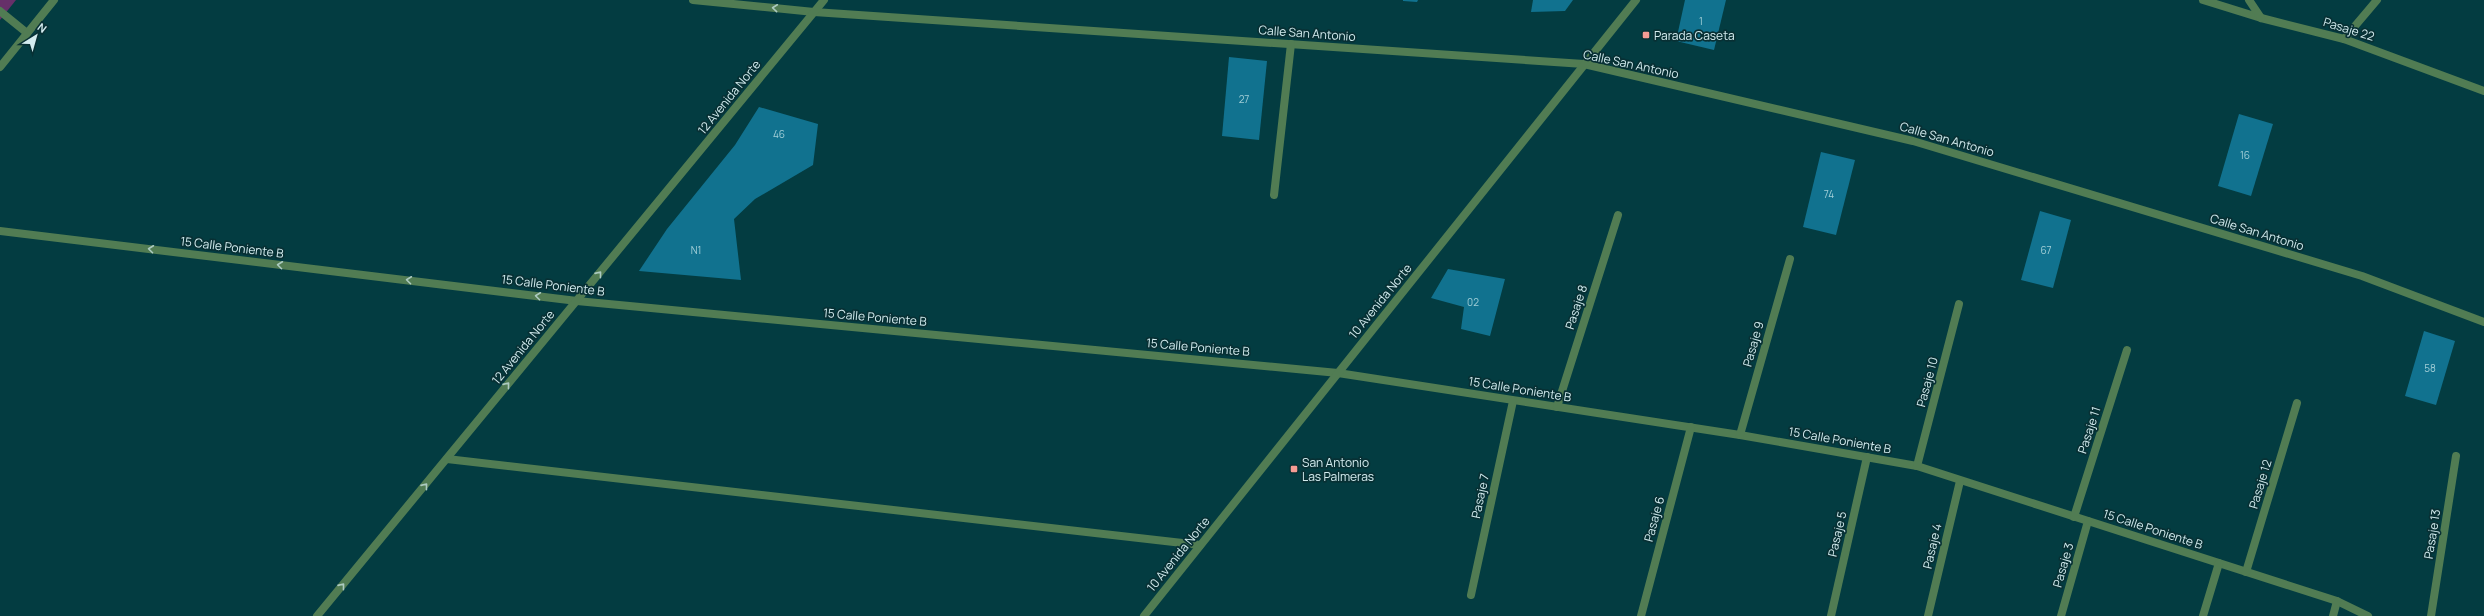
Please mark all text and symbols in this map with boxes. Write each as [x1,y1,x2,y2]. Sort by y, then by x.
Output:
one-way arrow [772,4,778,13]
street label: Pasaje 22 [2321,13,2377,45]
house number: 1 [1699,14,1703,28]
north arrow [16,16,56,56]
text: N [35,19,50,36]
street label: Calle San Antonio [1258,21,1356,45]
place label: Parada Caseta [1654,27,1735,44]
marker: Parada Caseta [1641,30,1651,40]
street label: Calle San Antonio [1582,46,1680,82]
street label: 12 Avenida Norte [694,56,764,138]
house number: 27 [1239,92,1249,106]
street label: Calle San Antonio [1898,117,1996,161]
house number: 46 [773,127,785,141]
house number: 16 [2240,148,2250,162]
house number: 74 [1824,187,1834,201]
street label: Calle San Antonio [2208,210,2306,254]
street label: 15 Calle Poniente B [179,232,285,262]
house number: N1 [691,243,701,257]
house number: 67 [2040,243,2052,257]
one-way arrow [148,245,154,254]
street label: 10 Avenida Norte [1345,260,1415,342]
one-way arrow [277,261,283,270]
street label: 15 Calle Poniente B [500,270,606,300]
one-way arrow [594,271,601,279]
one-way arrow [406,276,412,285]
street label: Pasaje 8 [1561,282,1591,332]
one-way arrow [535,292,541,301]
house number: 02 [1467,295,1479,309]
street label: 15 Calle Poniente B [823,304,927,330]
street label: 12 Avenida Norte [488,306,558,388]
street label: Pasaje 9 [1738,319,1768,369]
street label: 15 Calle Poniente B [1146,334,1250,360]
street label: Pasaje 10 [1912,355,1942,409]
house number: 58 [2424,361,2436,375]
street label: 15 Calle Poniente B [1467,372,1573,406]
one-way arrow [503,383,510,390]
street label: Pasaje 11 [2073,404,2105,456]
street label: 15 Calle Poniente B [1787,423,1893,457]
place label: San Antonio Las Palmeras [1302,454,1374,485]
street label: Pasaje 12 [2244,457,2276,511]
marker: San Antonio Las Palmeras [1289,464,1299,474]
street label: Pasaje 7 [1467,472,1493,520]
one-way arrow [420,483,427,490]
street label: Pasaje 6 [1640,494,1668,544]
street label: 15 Calle Poniente B [2101,505,2205,553]
street label: Pasaje 13 [2420,508,2444,560]
street label: Pasaje 5 [1824,510,1850,558]
street label: 10 Avenida Norte [1143,513,1213,595]
street label: Pasaje 4 [1919,522,1945,570]
street label: Pasaje 3 [2049,541,2077,589]
one-way arrow [338,583,345,591]

